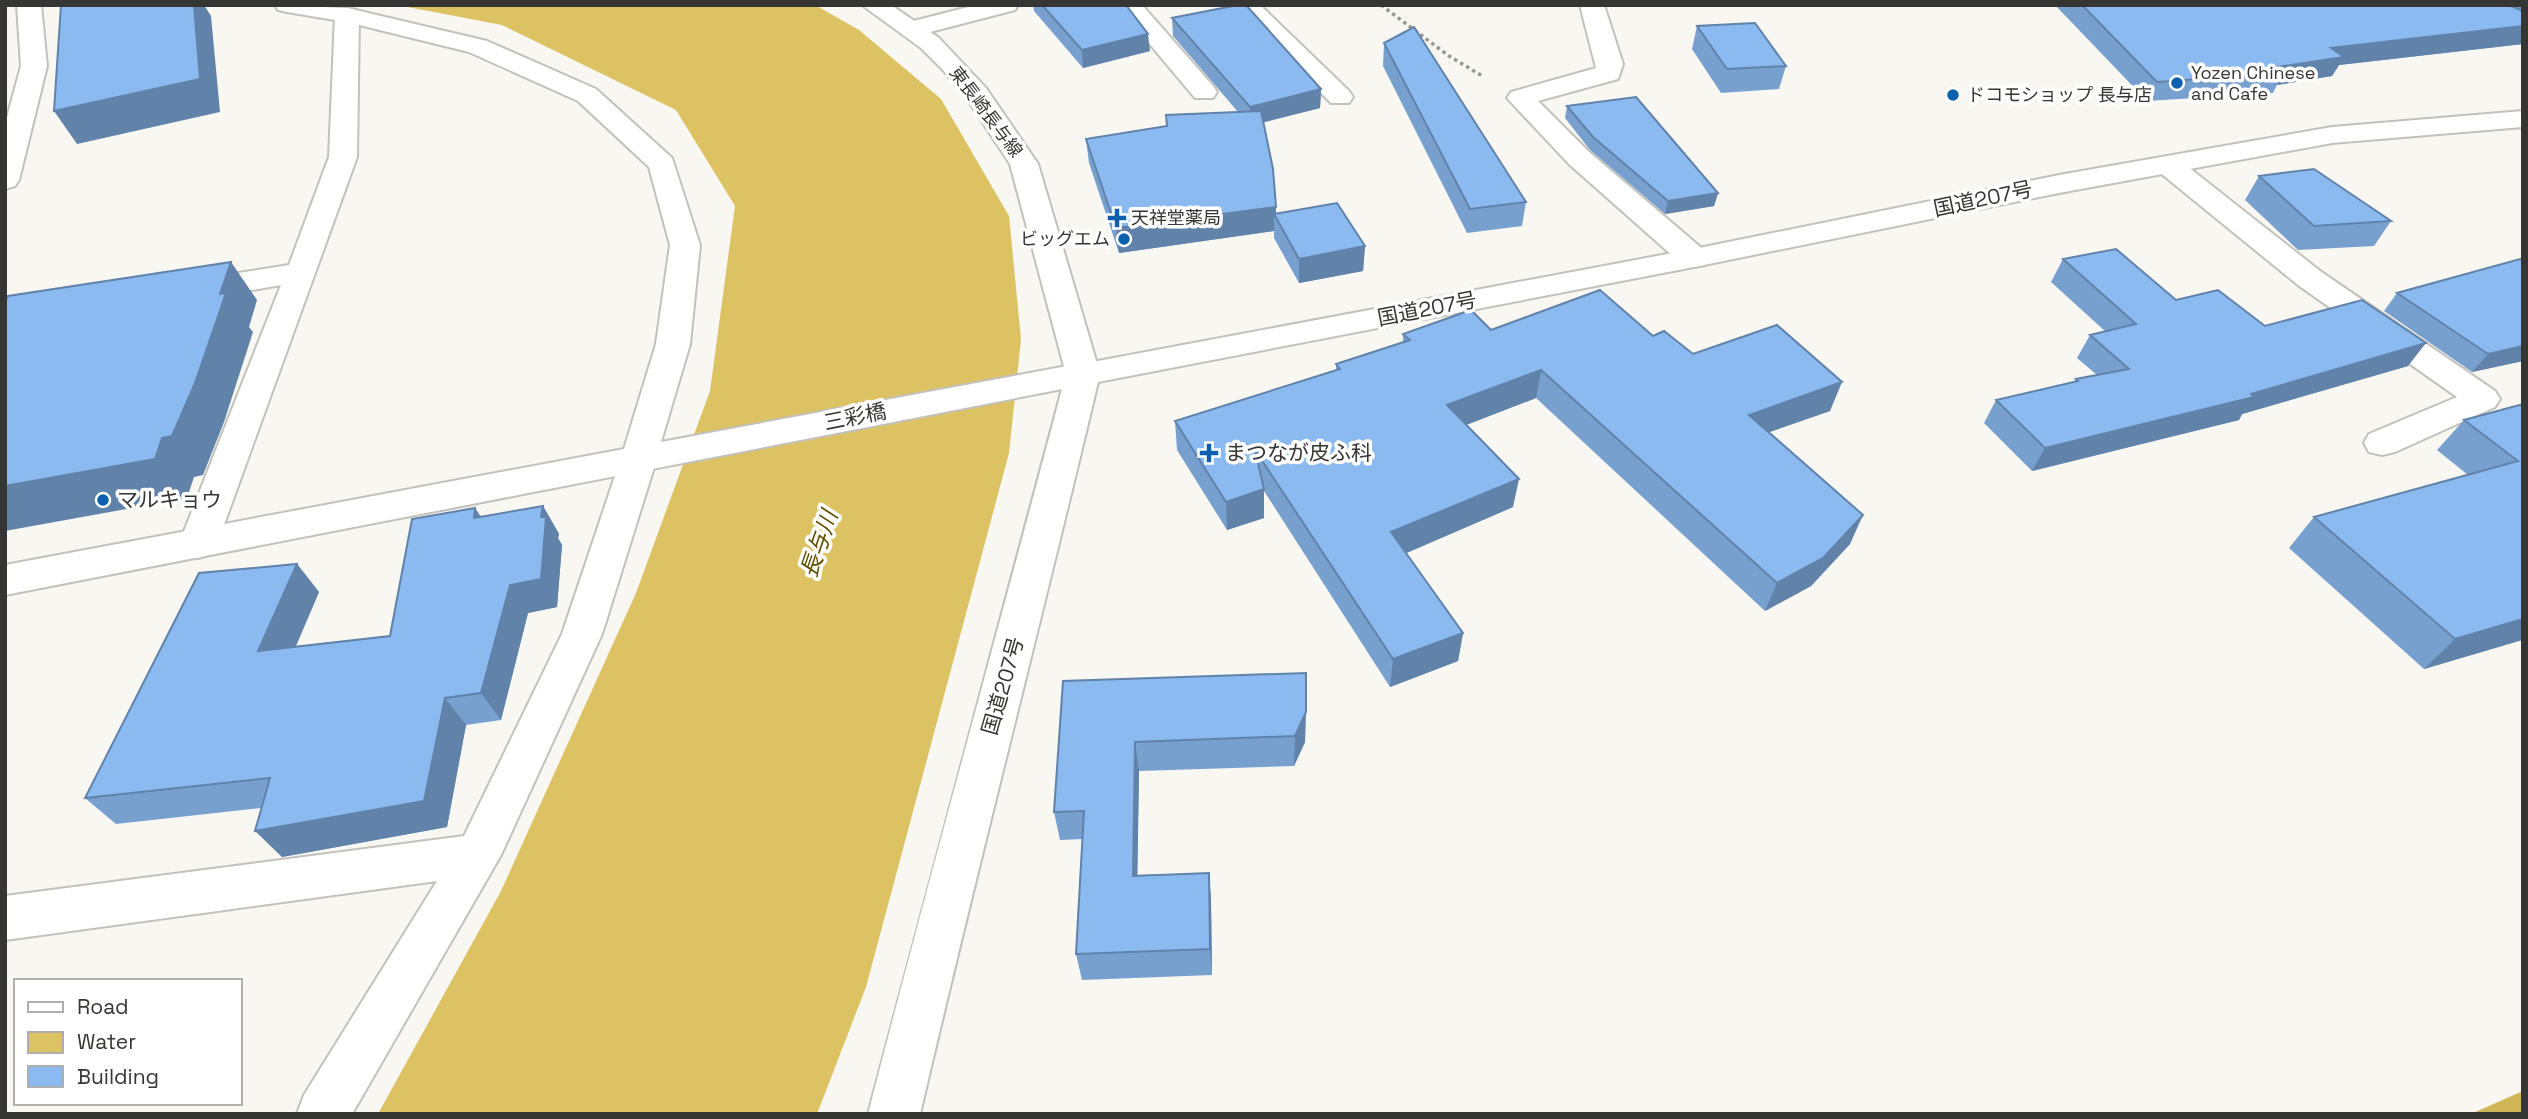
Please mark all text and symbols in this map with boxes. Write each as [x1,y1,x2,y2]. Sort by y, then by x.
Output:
place label: Yozen Chinese and Cafe [2191,61,2315,105]
street label: 東長崎長与線 [945,62,1028,162]
marker: Yozen Chinese and Cafe [2169,75,2185,91]
place label: ドコモショップ 長与店 [1967,83,2152,106]
marker: ドコモショップ 長与店 [1945,87,1961,103]
street label: 国道207号 [1931,175,2035,222]
place label: 天祥堂薬局 [1131,206,1221,229]
marker: 天祥堂薬局 [1109,210,1125,226]
place label: ビッグエム [1020,227,1110,250]
marker: ビッグエム [1116,231,1132,247]
street label: 国道207号 [1375,286,1479,331]
street label: 三彩橋 [821,397,888,436]
place label: まつなが皮ふ科 [1225,439,1372,466]
marker: まつなが皮ふ科 [1199,443,1219,463]
place label: マルキョウ [117,486,222,513]
marker: マルキョウ [95,492,111,508]
water label: 長与川 [794,504,845,582]
street label: 国道207号 [976,634,1029,738]
legend [14,979,242,1105]
text: Road [77,993,129,1020]
text: Water [77,1028,136,1055]
text: Building [77,1063,159,1090]

